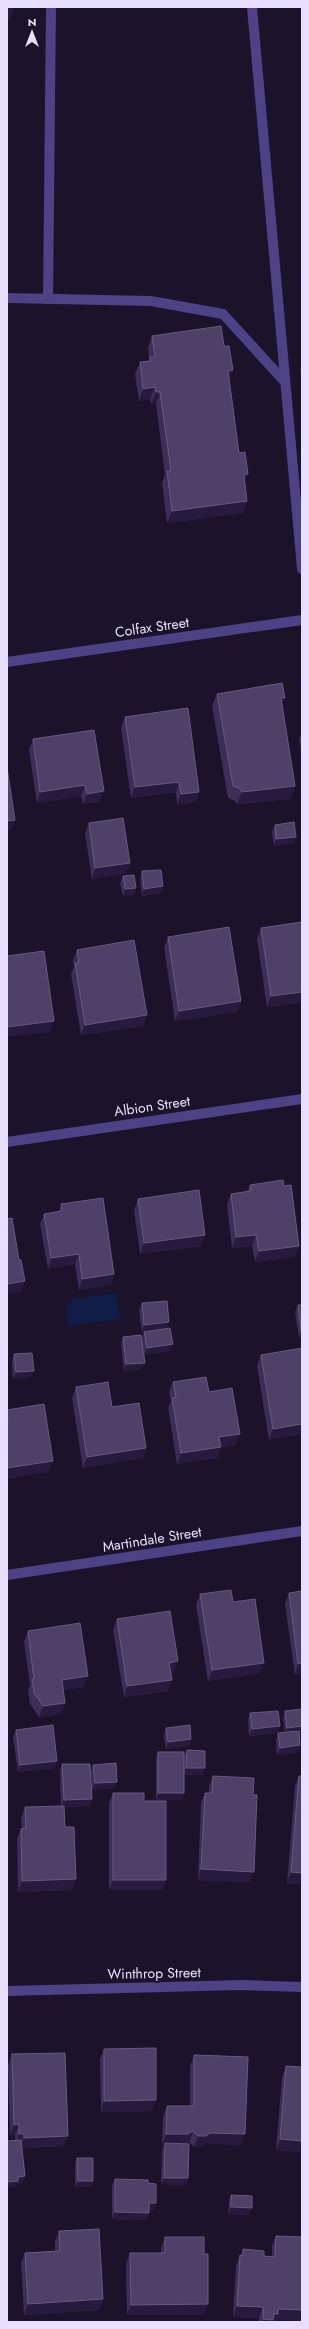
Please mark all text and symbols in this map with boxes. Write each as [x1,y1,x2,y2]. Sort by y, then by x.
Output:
north arrow [12,12,52,52]
text: N [28,14,36,30]
street label: Colfax Street [114,612,191,642]
street label: Albion Street [113,1091,192,1121]
street label: Martindale Street [101,1521,204,1557]
street label: Winthrop Street [107,1962,201,1984]

